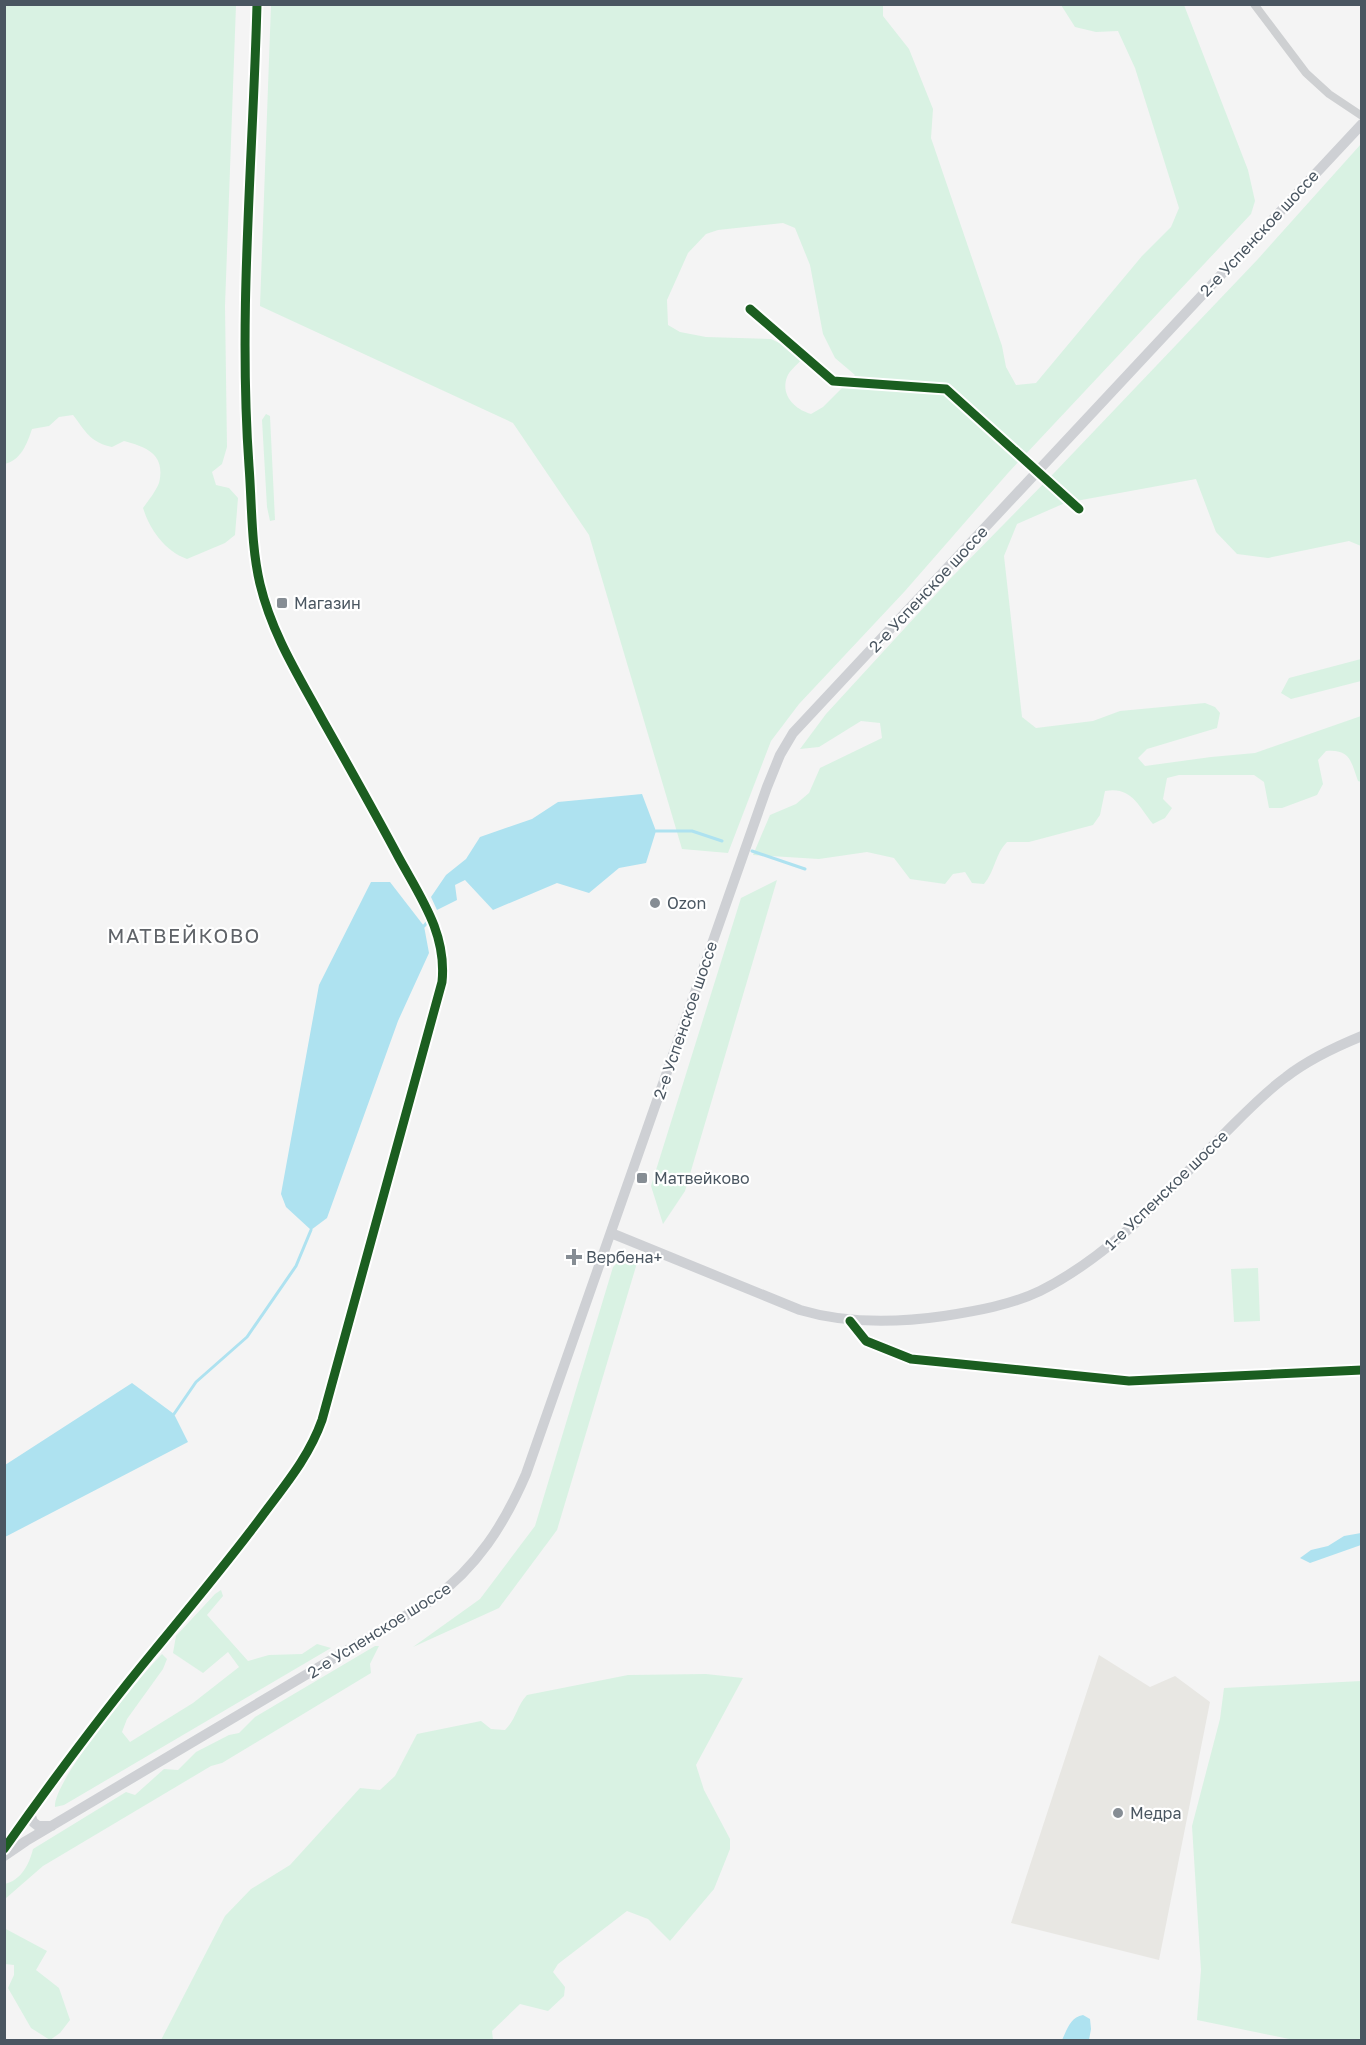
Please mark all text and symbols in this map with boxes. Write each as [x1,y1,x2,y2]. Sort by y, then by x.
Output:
street label: 2-е Успенское шоссе [1195,166,1323,300]
street label: 2-е Успенское шоссе [864,522,992,656]
place label: Магазин [294,593,361,613]
marker: Магазин [275,596,289,610]
place label: Ozon [667,893,706,913]
marker: Ozon [648,896,662,910]
district label: МАТВЕЙКОВО [107,923,261,947]
street label: 2-е Успенское шоссе [649,938,721,1102]
street label: 1-е Успенское шоссе [1100,1126,1232,1254]
place label: Матвейково [654,1168,750,1188]
marker: Матвейково [635,1171,649,1185]
place label: Вербена+ [586,1247,662,1267]
marker: Вербена+ [567,1250,581,1264]
street label: 2-е Успенское шоссе [304,1578,454,1682]
place label: Медра [1130,1803,1181,1823]
marker: Медра [1111,1806,1125,1820]

